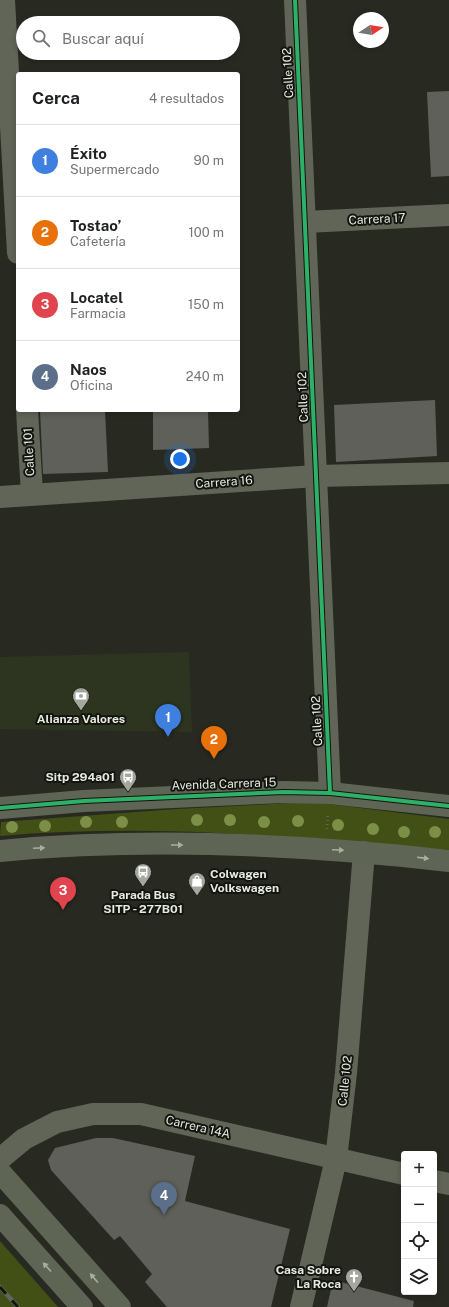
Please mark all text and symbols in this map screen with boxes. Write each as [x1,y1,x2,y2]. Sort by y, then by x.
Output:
north arrow [353,12,389,48]
search box [16,16,240,60]
icon: search [30,27,52,49]
text: Buscar aquí [62,30,144,47]
street label: Calle 102 [280,47,296,99]
text: Cerca [32,88,80,108]
text: 4 resultados [149,91,224,106]
text: Éxito [70,145,107,162]
text: 1 [42,153,48,168]
text: 90 m [194,153,224,168]
text: Supermercado [70,162,159,177]
street label: Carrera 17 [348,211,406,227]
text: Tostao’ [70,217,121,234]
text: 2 [41,225,49,240]
text: 100 m [188,225,224,240]
text: Cafetería [70,234,126,249]
text: Locatel [70,289,123,306]
text: 3 [41,297,49,312]
text: 150 m [188,297,224,312]
text: Farmacia [70,306,126,321]
text: Naos [70,361,107,378]
text: 4 [41,369,49,384]
text: 240 m [186,369,224,384]
street label: Calle 102 [295,371,311,423]
text: Oficina [70,378,113,393]
street label: Calle 101 [21,427,37,477]
your location [170,449,190,469]
street label: Carrera 16 [195,473,253,491]
bank icon: Alianza Valores [71,686,91,711]
street label: Calle 102 [309,695,325,747]
pin: 1 [155,704,181,737]
place label: Alianza Valores [37,712,125,726]
pin: 2 [201,726,227,759]
bus stop icon: Sitp 294a01 [118,767,138,792]
place label: Sitp 294a01 [46,770,115,784]
street label: Avenida Carrera 15 [171,775,277,793]
one-way arrow [171,842,184,848]
one-way arrow [33,844,45,851]
one-way arrow [332,847,344,854]
one-way arrow [417,855,429,862]
bus stop icon: Parada Bus SITP - 277B01 [133,862,153,887]
place label: Colwagen Volkswagen [210,867,279,895]
shop icon: Colwagen Volkswagen [187,871,207,896]
pin: 3 [50,877,76,910]
place label: Parada Bus SITP - 277B01 [103,888,183,916]
street label: Calle 102 [335,1055,355,1107]
street label: Carrera 14A [164,1113,232,1141]
map controls [401,1151,437,1295]
button: + [401,1151,437,1187]
pin: 4 [151,1182,177,1215]
button: − [401,1187,437,1223]
button: locate [401,1223,437,1259]
button: layers [401,1259,437,1295]
one-way arrow [42,1262,51,1273]
place label: Casa Sobre La Roca [276,1263,341,1291]
church icon: Casa Sobre La Roca [344,1267,364,1292]
one-way arrow [89,1272,98,1283]

